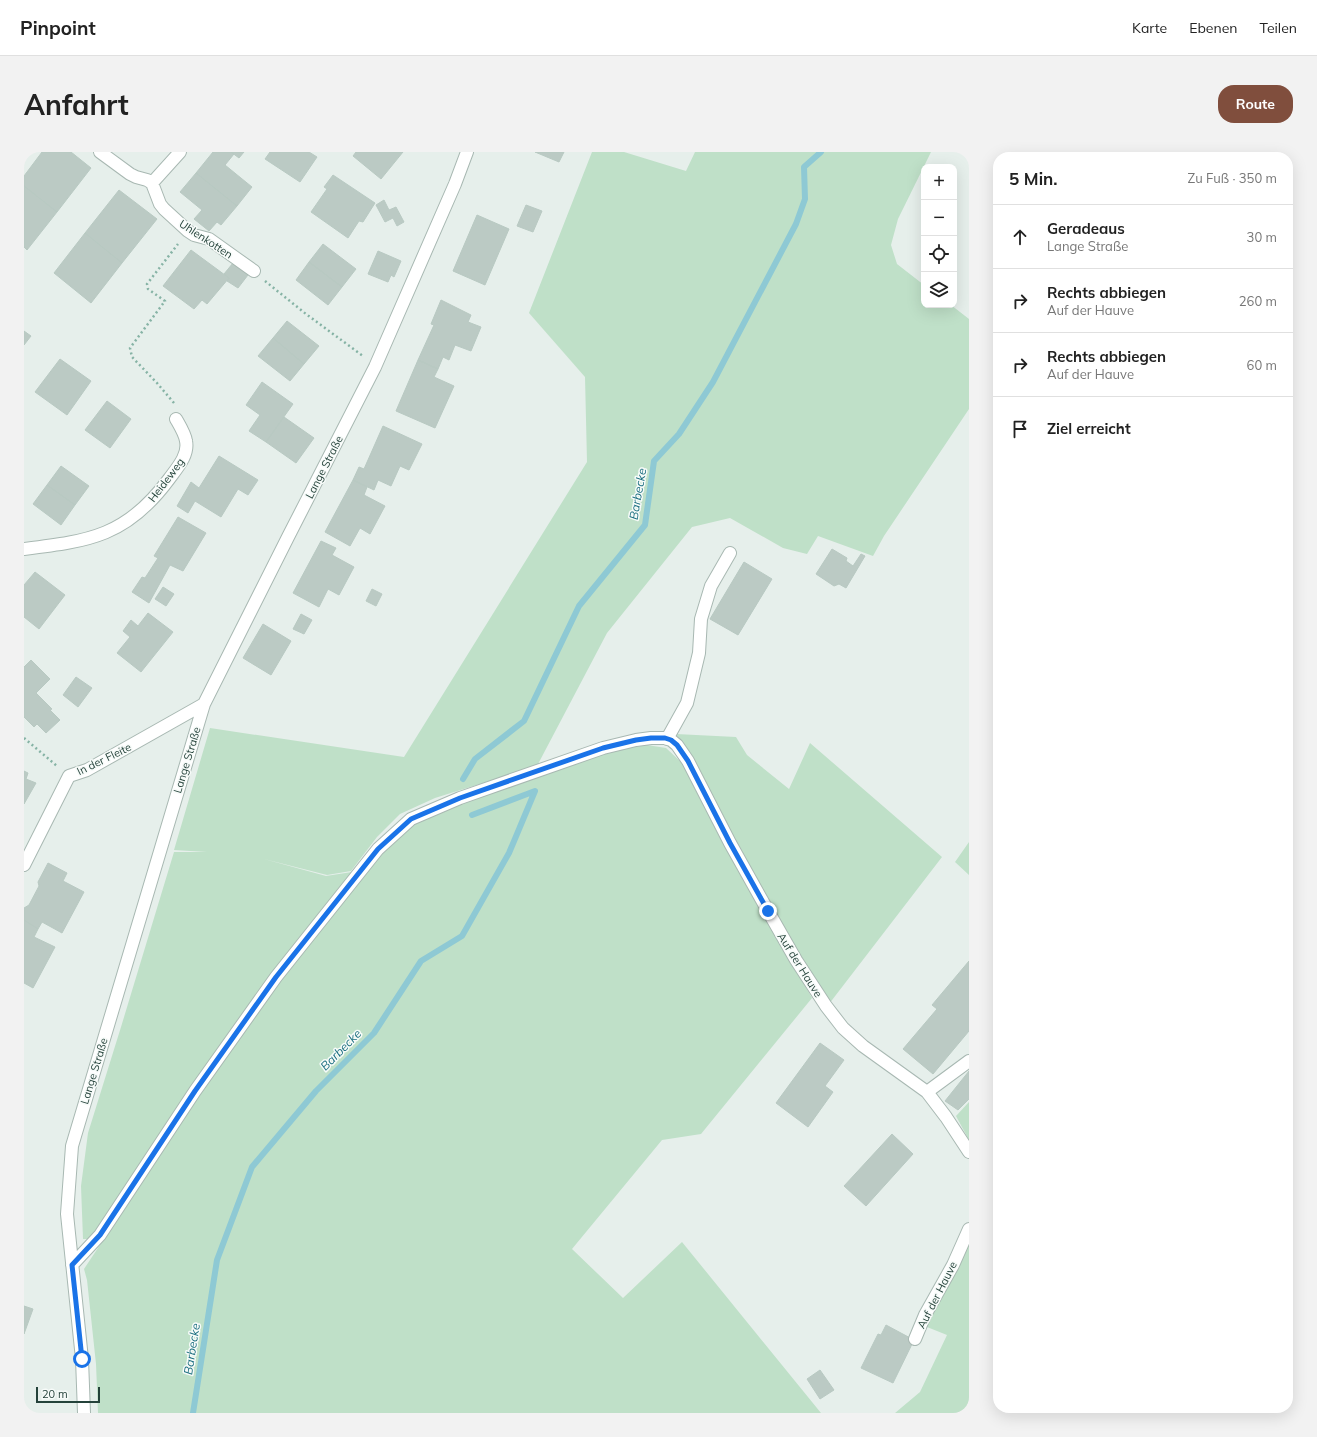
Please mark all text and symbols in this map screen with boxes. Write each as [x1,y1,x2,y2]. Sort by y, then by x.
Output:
text: Pinpoint [20,16,96,40]
text: Karte [1132,19,1167,37]
text: Ebenen [1189,19,1238,37]
text: Teilen [1260,19,1297,37]
button: Route [1218,85,1293,123]
text: Anfahrt [24,87,129,122]
map controls [921,164,957,308]
button: + [921,164,957,200]
text: 5 Min. [1009,168,1058,189]
text: Zu Fuß · 350 m [1188,170,1277,186]
button: − [921,200,957,236]
street label: Uhlenkotten [177,216,235,262]
text: Geradeaus [1047,219,1125,238]
icon: ahead [1009,226,1031,248]
text: 30 m [1247,229,1277,245]
button: locate [921,236,957,272]
text: Lange Straße [1047,238,1128,254]
button: layers [921,272,957,308]
text: Rechts abbiegen [1047,283,1166,302]
icon: right [1009,290,1031,312]
text: 260 m [1239,293,1277,309]
text: Auf der Hauve [1047,302,1134,318]
text: Rechts abbiegen [1047,347,1166,366]
icon: right [1009,354,1031,376]
text: 60 m [1247,357,1277,373]
text: Auf der Hauve [1047,366,1134,382]
icon: arrive [1009,418,1031,440]
text: Ziel erreicht [1047,419,1131,438]
street label: Lange Straße [302,433,346,501]
street label: Heideweg [145,455,187,505]
water label: Barbecke [626,467,649,521]
street label: Lange Straße [170,725,204,795]
street label: In der Fleite [75,740,134,778]
route end [759,902,777,920]
street label: Auf der Hauve [775,930,825,1000]
water label: Barbecke [317,1026,365,1073]
street label: Lange Straße [77,1036,111,1106]
street label: Auf der Hauve [914,1259,960,1331]
water label: Barbecke [180,1322,203,1376]
route start [73,1350,91,1368]
scale bar [36,1385,100,1404]
text: 20 m [42,1387,68,1401]

